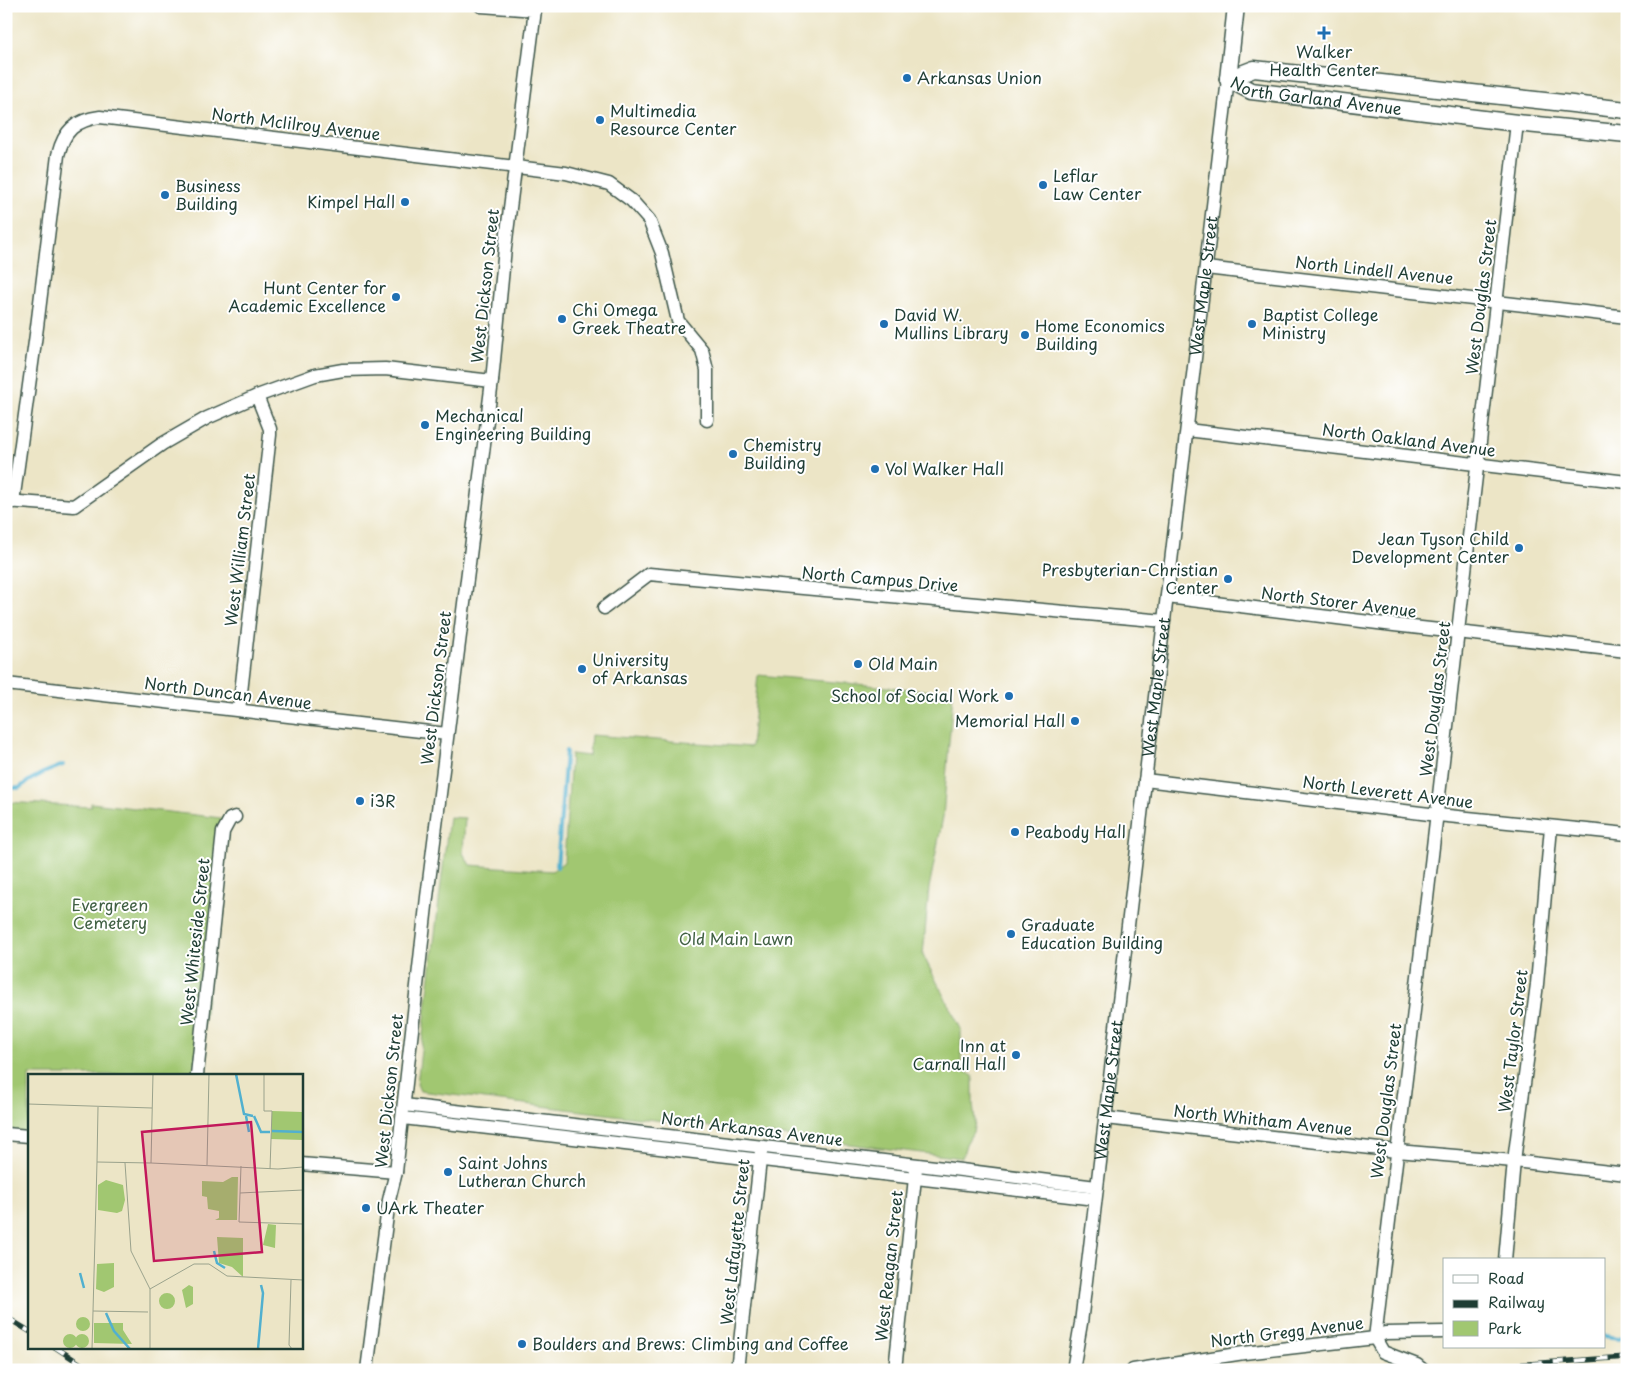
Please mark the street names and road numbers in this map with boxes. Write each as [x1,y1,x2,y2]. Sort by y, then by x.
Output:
street label: North Garland Avenue [1227,69,1403,120]
street label: North McIilroy Avenue [210,101,382,145]
street label: West Dickson Street [464,207,504,364]
street label: West Maple Street [1182,214,1223,357]
street label: West Douglas Street [1459,217,1502,376]
street label: North Lindell Avenue [1294,249,1454,289]
street label: North Oakland Avenue [1321,416,1498,462]
street label: West William Street [218,471,260,628]
street label: North Campus Drive [801,559,959,597]
street label: North Storer Avenue [1260,580,1419,622]
street label: West Dickson Street [414,609,456,766]
street label: West Maple Street [1135,615,1175,758]
street label: West Douglas Street [1413,619,1456,778]
street label: North Duncan Avenue [143,670,313,714]
street label: North Leverett Avenue [1301,769,1475,813]
street label: West Whiteside Street [173,856,215,1027]
street label: West Taylor Street [1491,968,1533,1114]
street label: West Dickson Street [368,1012,408,1169]
street label: West Maple Street [1087,1018,1128,1161]
street label: West Douglas Street [1364,1021,1407,1180]
street label: North Whitham Avenue [1173,1098,1354,1140]
street label: North Arkansas Avenue [660,1105,844,1151]
street label: West Lafayette Street [713,1157,755,1326]
street label: West Reagan Street [868,1189,908,1343]
street label: North Gregg Avenue [1209,1310,1365,1352]

